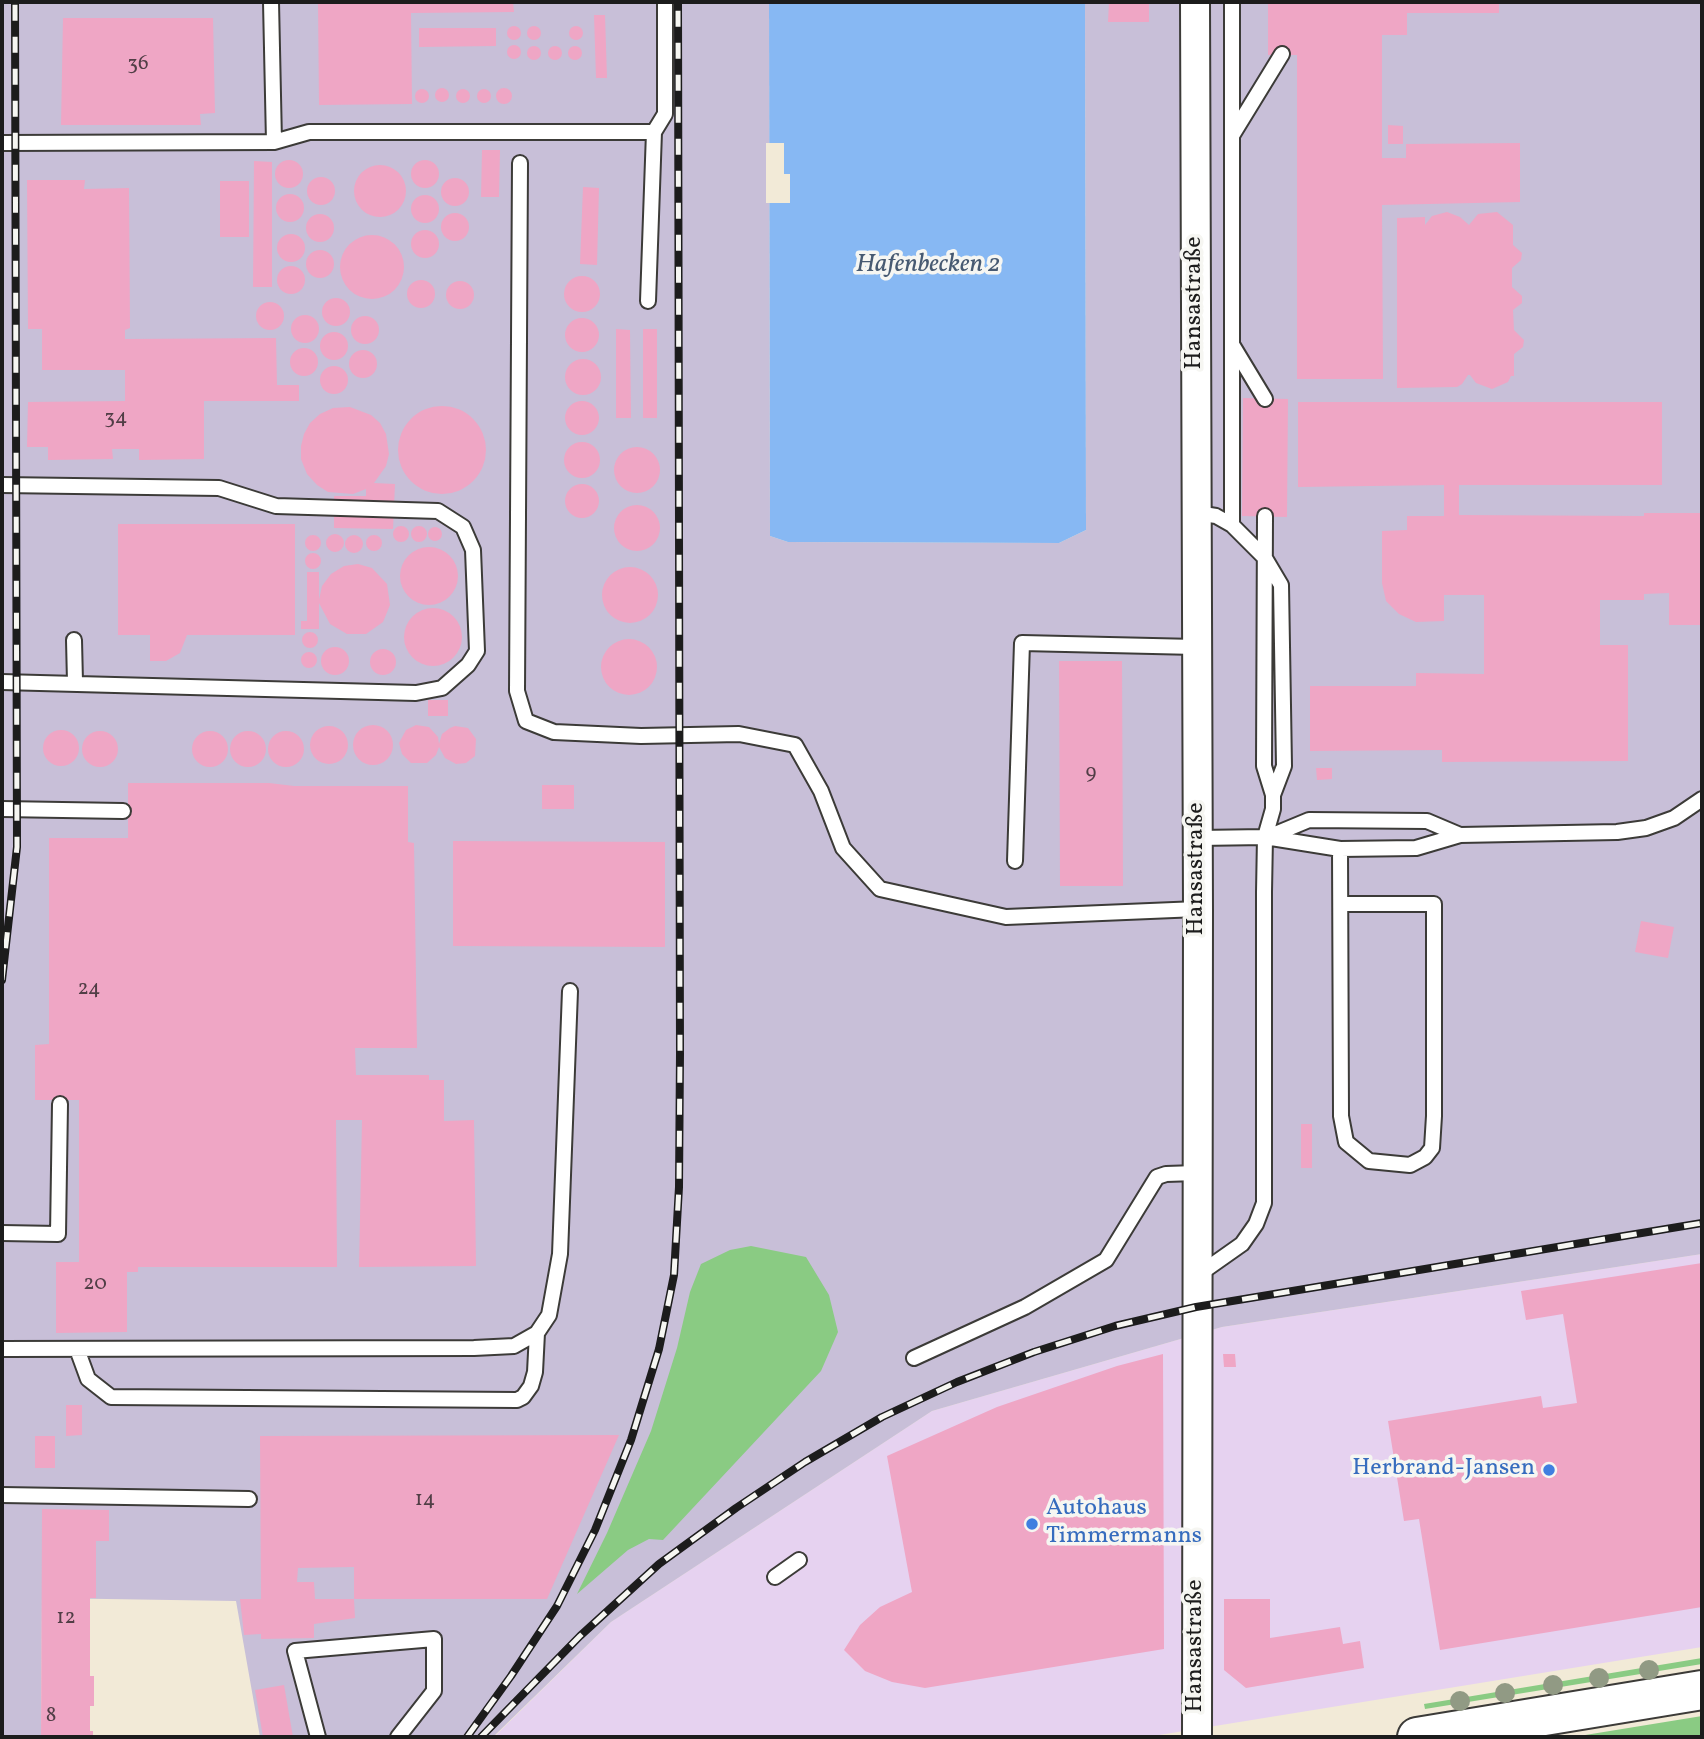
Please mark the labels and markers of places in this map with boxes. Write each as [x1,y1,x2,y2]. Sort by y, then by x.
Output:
place label: Herbrand-Jansen [1352,1456,1535,1484]
marker: Herbrand-Jansen [1541,1462,1557,1478]
place label: Autohaus Timmermanns [1046,1496,1202,1552]
marker: Autohaus Timmermanns [1024,1516,1040,1532]

